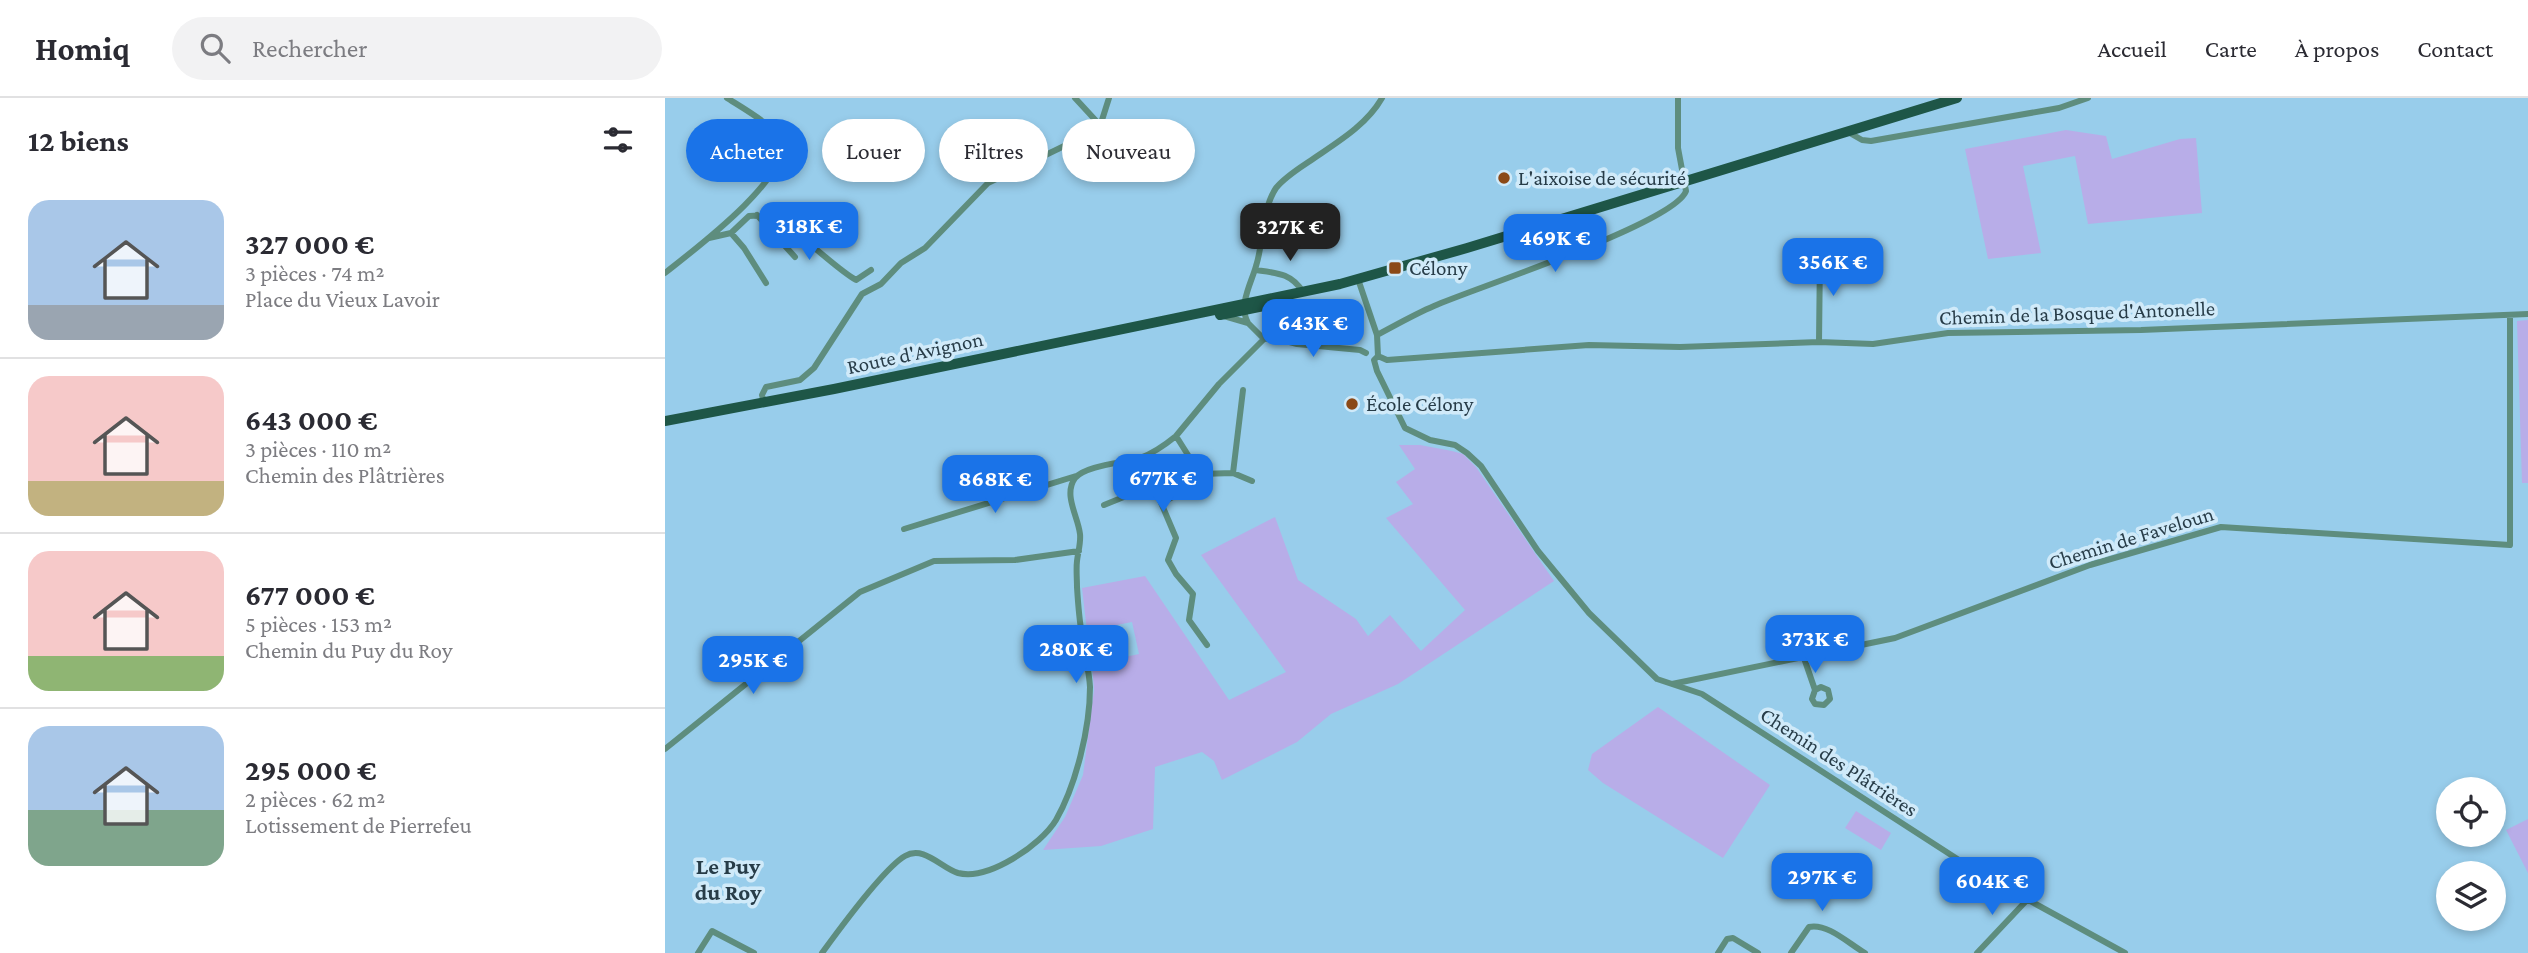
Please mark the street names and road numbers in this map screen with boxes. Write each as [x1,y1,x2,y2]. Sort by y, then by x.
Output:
street label: Chemin de la Bosque d'Antonelle [1939,296,2215,330]
street label: Route d'Avignon [845,327,985,379]
street label: Chemin de Faveloun [2046,501,2216,575]
street label: Chemin des Plâtrières [1756,702,1922,822]

